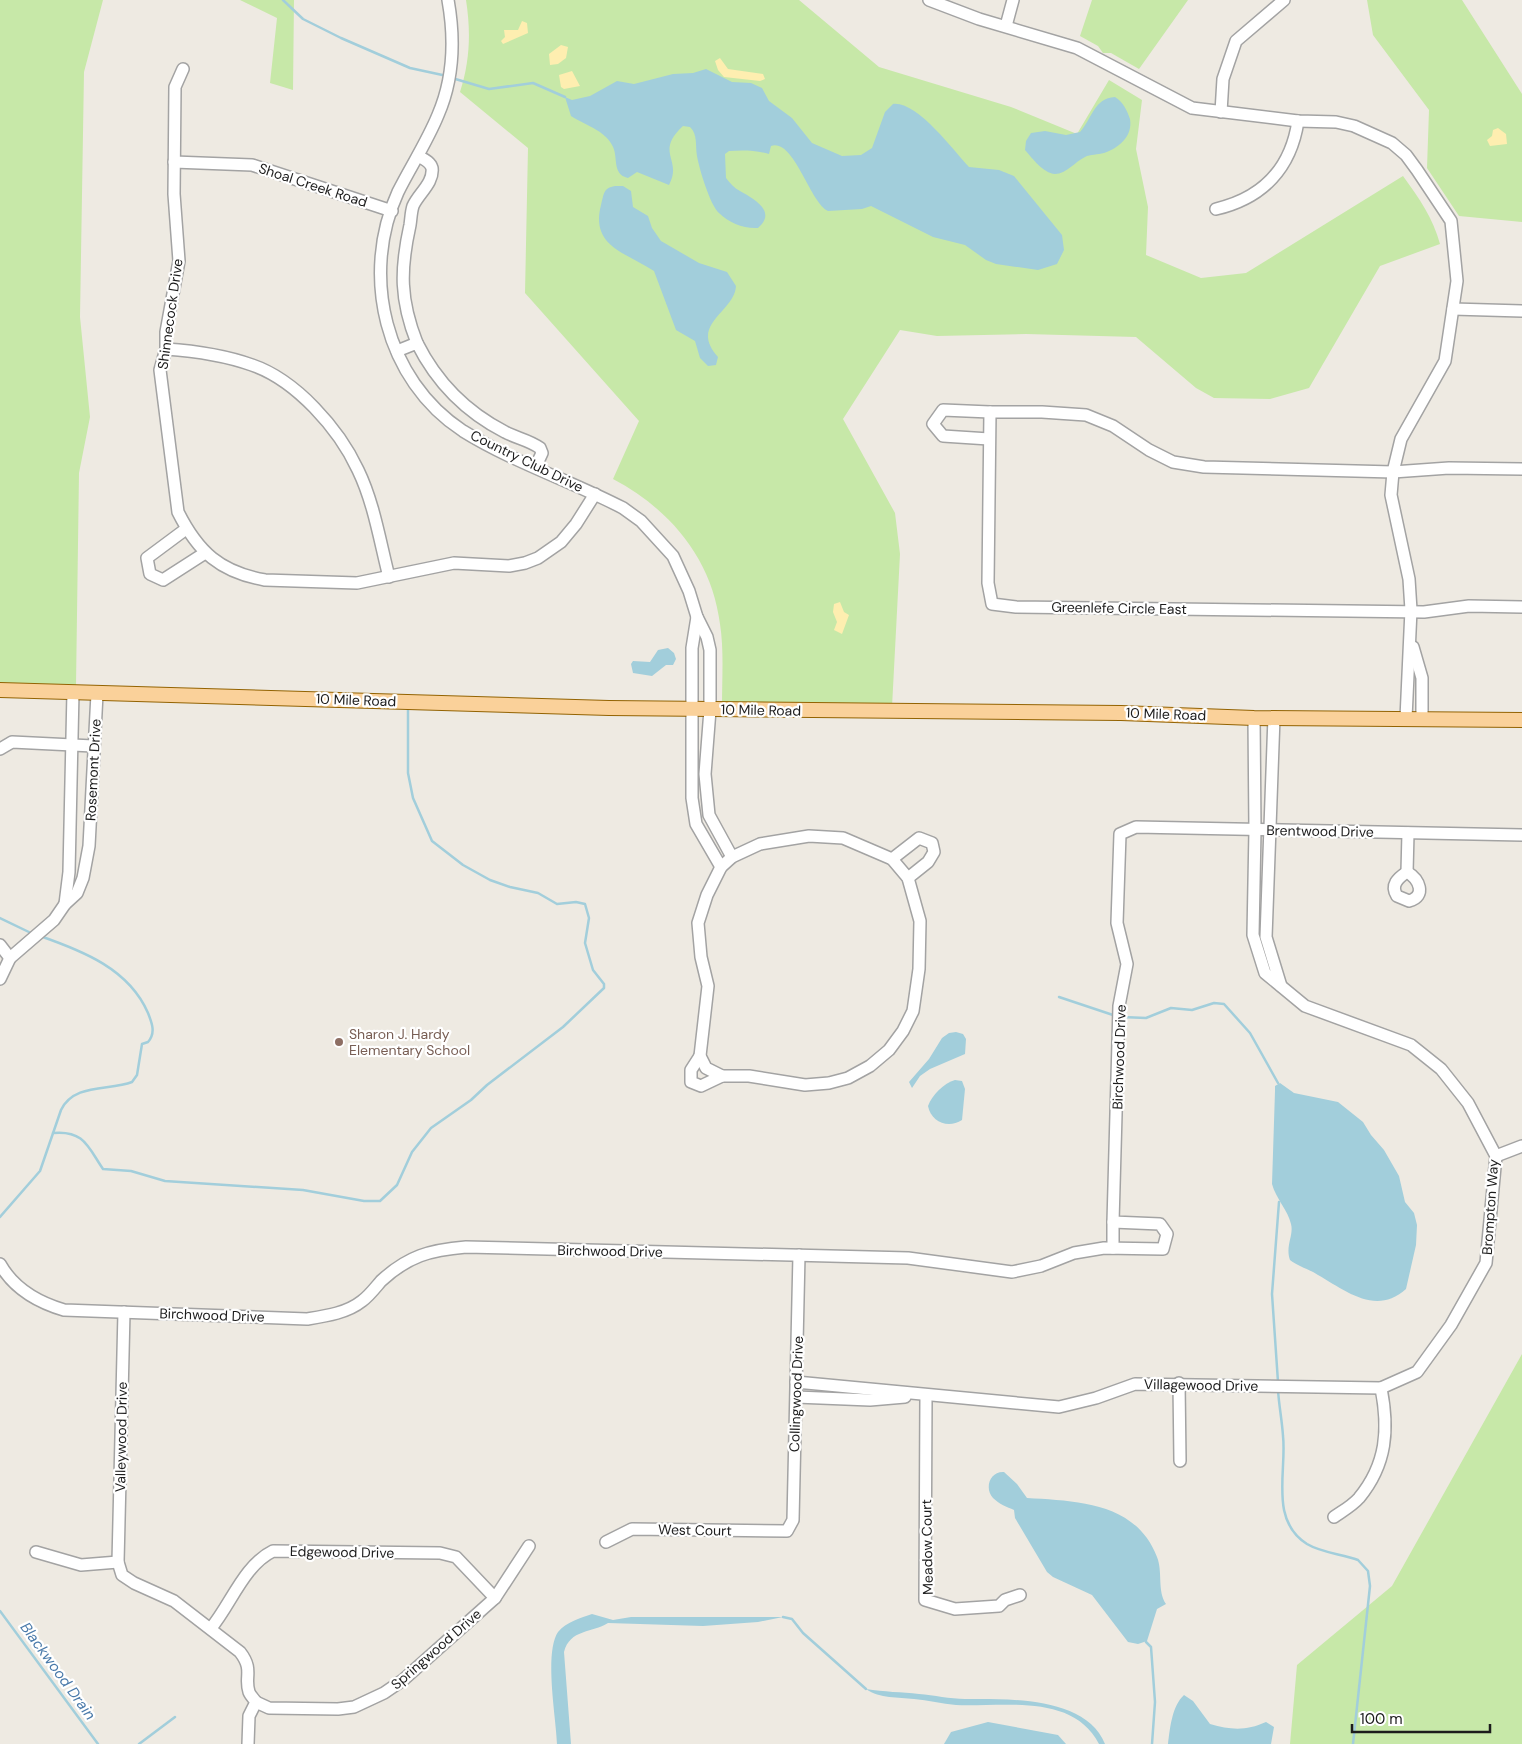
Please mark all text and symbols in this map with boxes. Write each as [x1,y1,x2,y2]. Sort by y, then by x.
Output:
street label: Shoal Creek Road [256,159,370,211]
street label: Shinnecock Drive [153,257,187,371]
street label: Country Club Drive [468,426,586,496]
street label: Greenlefe Circle East [1051,598,1187,618]
street label: 10 Mile Road [316,690,396,710]
street label: 10 Mile Road [721,700,801,720]
street label: 10 Mile Road [1126,704,1206,724]
street label: Rosemont Drive [81,718,105,822]
street label: Brentwood Drive [1266,821,1374,841]
street label: Birchwood Drive [1108,1004,1130,1110]
place label: Sharon J. Hardy Elementary School [349,1025,470,1059]
marker: Sharon J. Hardy Elementary School [333,1036,345,1048]
street label: Brompton Way [1478,1158,1502,1256]
street label: Birchwood Drive [557,1241,663,1261]
street label: Birchwood Drive [159,1304,265,1326]
street label: Collingwood Drive [785,1335,807,1453]
street label: Villagewood Drive [1144,1375,1258,1395]
street label: Valleywood Drive [111,1382,131,1492]
street label: Meadow Court [917,1499,937,1595]
street label: West Court [658,1520,732,1540]
street label: Edgewood Drive [290,1542,394,1562]
street label: Springwood Drive [387,1605,485,1693]
water label: Blackwood Drain [16,1618,100,1724]
scale bar [1352,1702,1490,1734]
text: 100 m [1360,1709,1403,1729]

